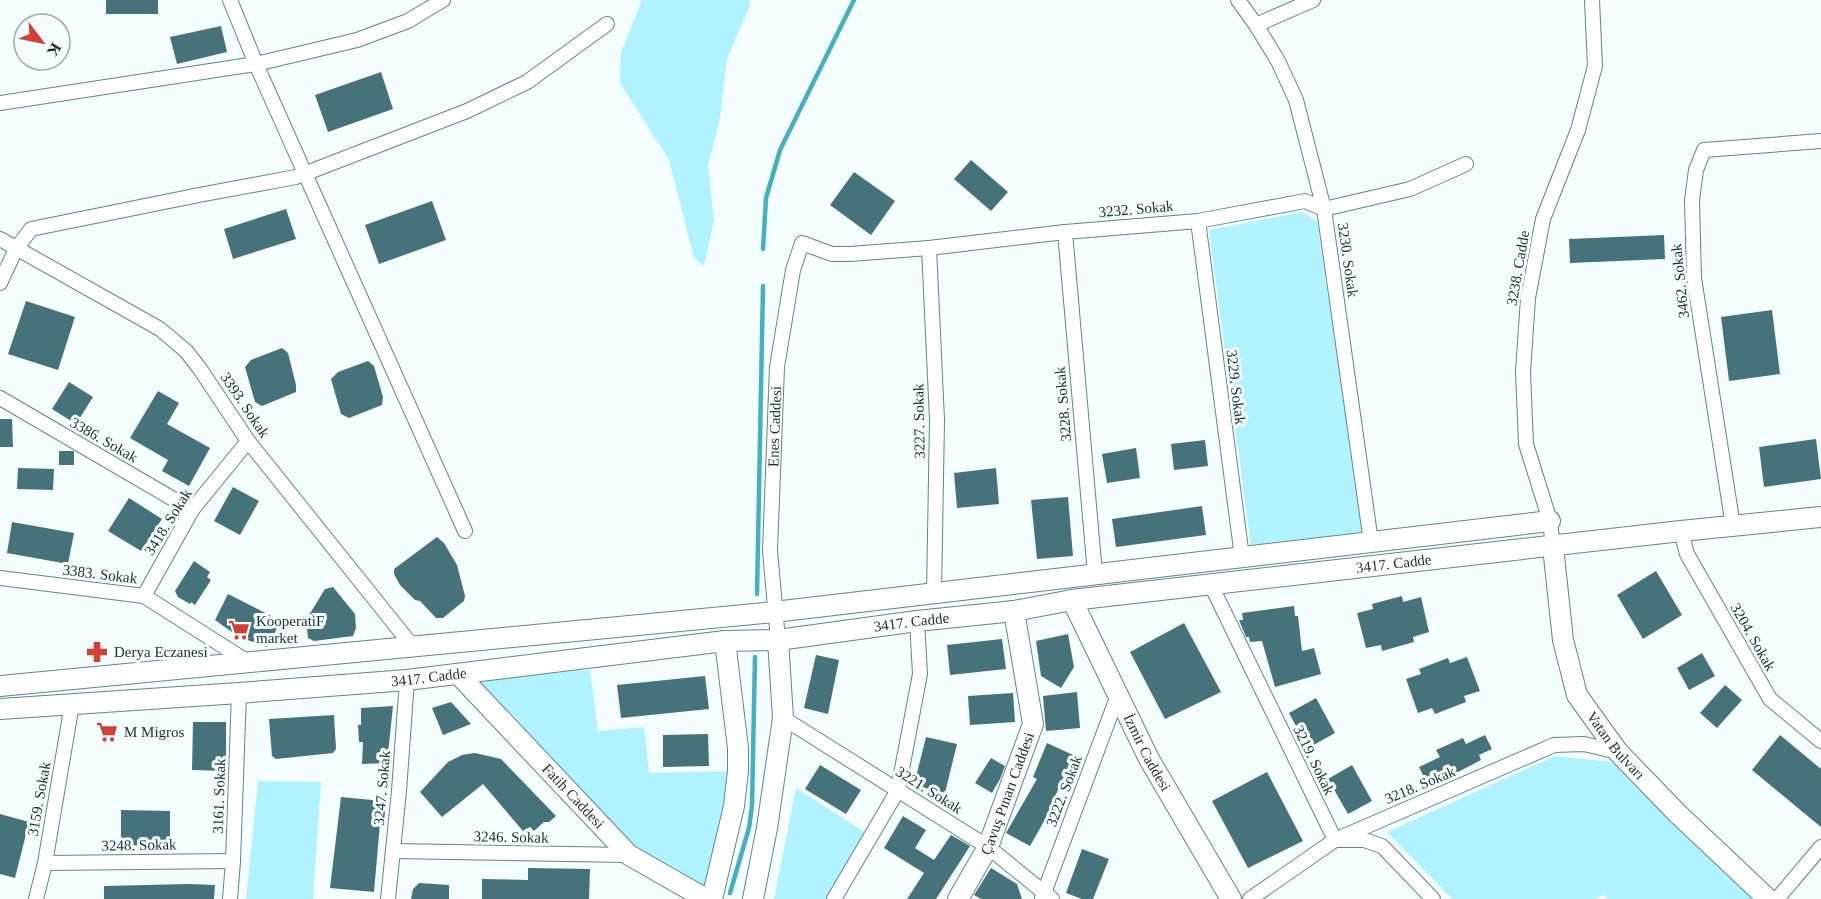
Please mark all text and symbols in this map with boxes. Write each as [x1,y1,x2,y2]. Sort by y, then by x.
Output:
north arrow [12,12,72,72]
text: K [43,40,65,60]
street label: 3232. Sokak [1098,198,1175,220]
street label: 3230. Sokak [1335,222,1361,299]
street label: 3238. Cadde [1504,229,1533,307]
street label: 3462. Sokak [1668,242,1692,319]
street label: 3229. Sokak [1223,349,1249,426]
street label: 3228. Sokak [1052,365,1074,442]
street label: 3393. Sokak [217,369,273,441]
street label: 3227. Sokak [910,383,928,459]
street label: Enes Caddesi [765,386,784,467]
street label: 3386. Sokak [68,414,141,466]
street label: 3418. Sokak [141,486,195,558]
street label: 3417. Cadde [1355,551,1433,576]
street label: 3383. Sokak [62,561,139,587]
street label: 3204. Sokak [1727,601,1779,674]
street label: 3417. Cadde [873,610,950,635]
place label: KooperatiF market [256,613,324,646]
supermarket icon: KooperatiF market [227,618,251,642]
pharmacy icon: Derya Eczanesi [85,640,109,664]
place label: Derya Eczanesi [114,644,208,660]
street label: 3417. Cadde [390,665,468,689]
street label: Vatan Bulvarı [1583,708,1648,783]
street label: İzmir Caddesi [1120,711,1174,794]
supermarket icon: M Migros [95,720,119,744]
street label: 3219. Sokak [1290,723,1338,798]
place label: M Migros [124,724,185,740]
street label: Çavuş Pınarı Caddesi [977,730,1037,858]
street label: 3247. Sokak [371,749,393,826]
street label: 3222. Sokak [1043,753,1085,829]
street label: 3161. Sokak [210,758,228,834]
street label: 3159. Sokak [25,760,53,837]
street label: Fatih Caddesi [539,760,608,832]
street label: 3221. Sokak [893,763,965,817]
street label: 3218. Sokak [1382,763,1458,807]
street label: 3246. Sokak [473,828,549,846]
street label: 3248. Sokak [101,836,177,854]

